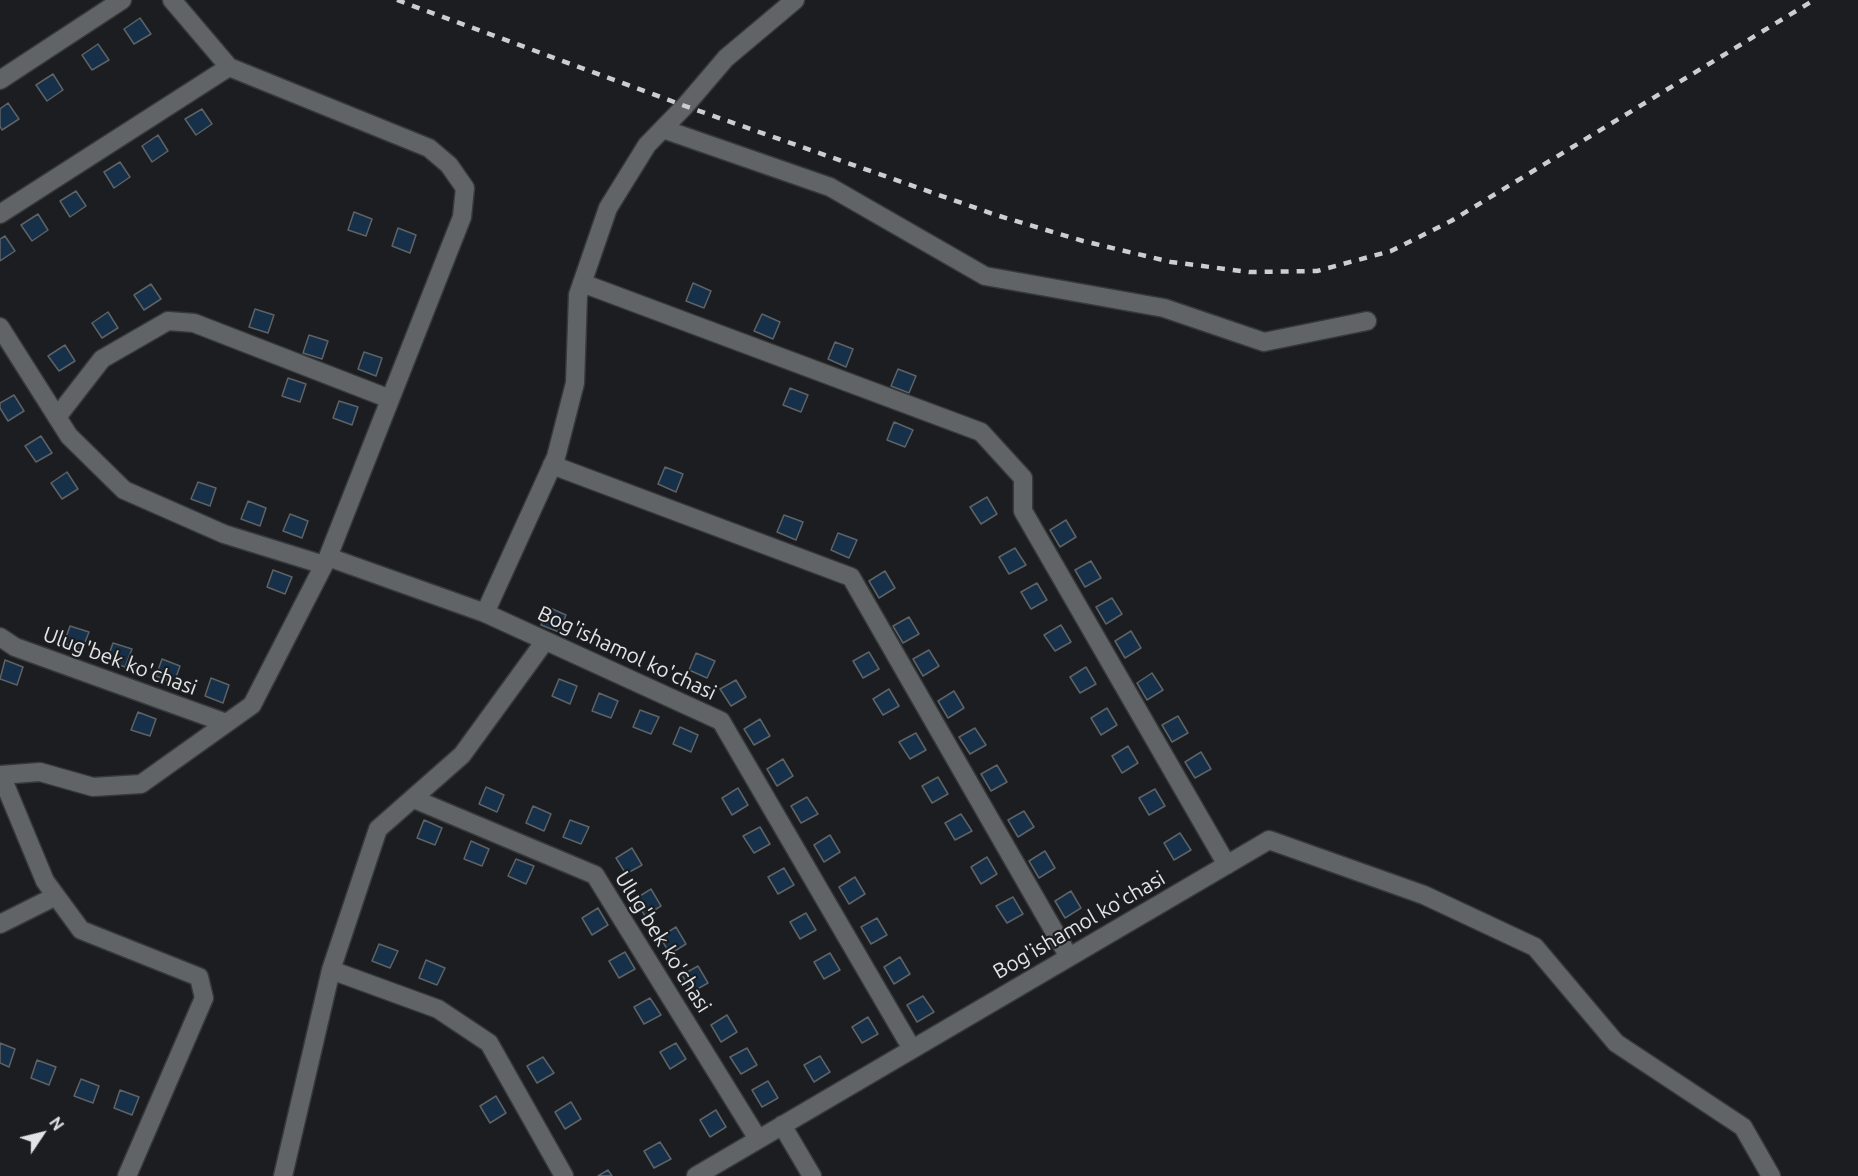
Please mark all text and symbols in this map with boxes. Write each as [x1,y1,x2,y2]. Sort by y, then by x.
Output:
street label: Bog'ishamol ko'chasi [534,601,720,705]
street label: Ulug'bek ko'chasi [40,621,200,701]
street label: Bog'ishamol ko'chasi [989,866,1169,984]
street label: Ulug'bek ko'chasi [609,867,717,1017]
north arrow [12,1104,72,1164]
text: N [46,1114,68,1134]

